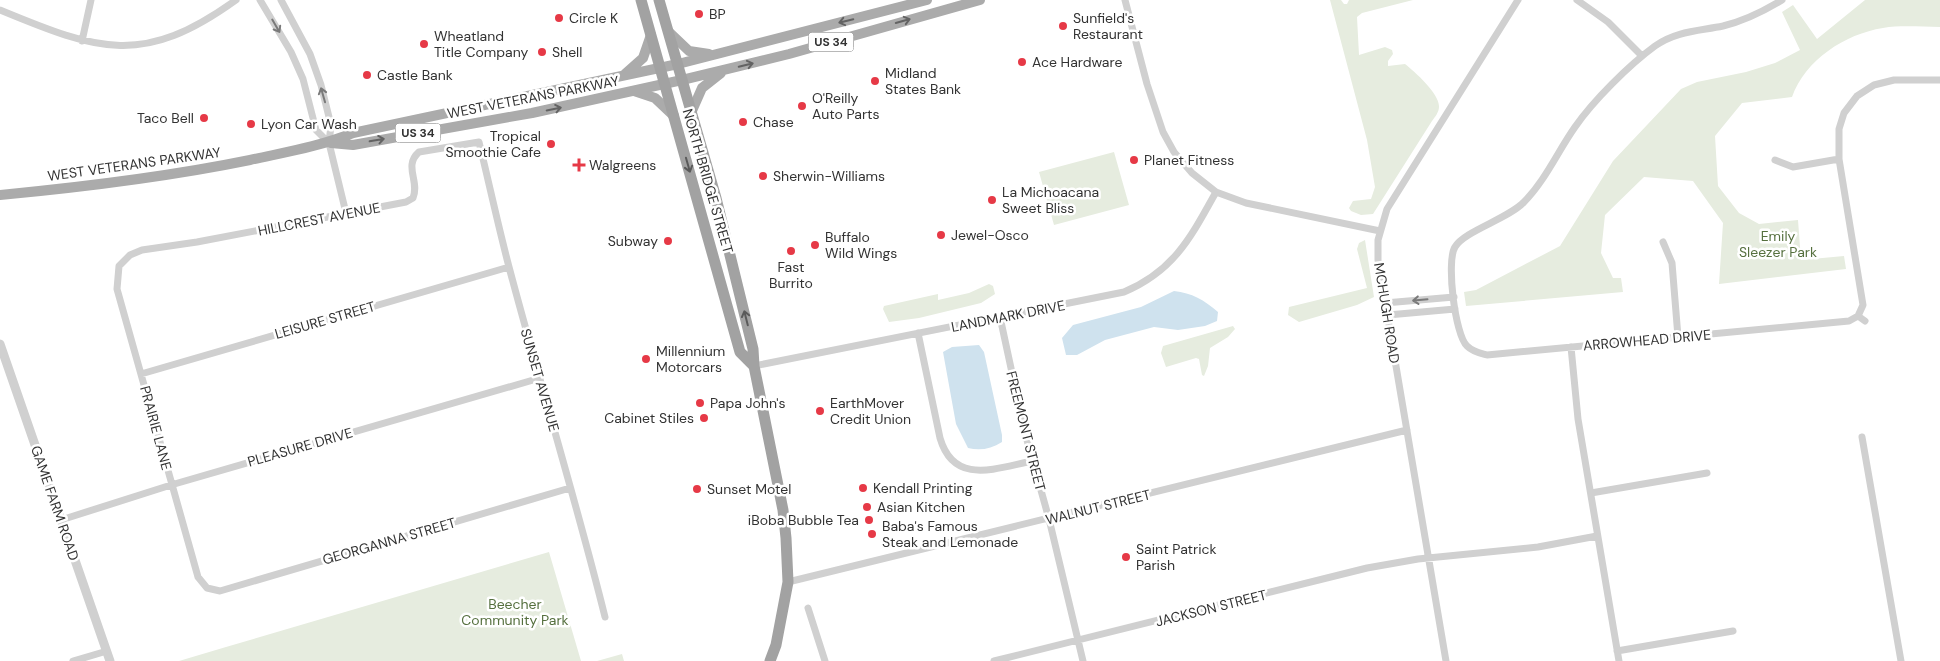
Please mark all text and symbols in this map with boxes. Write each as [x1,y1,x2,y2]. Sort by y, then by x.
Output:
place label: BP [709,5,726,23]
marker: BP [693,8,705,20]
place label: Circle K [569,9,618,27]
place label: Sunfield's Restaurant [1073,9,1143,43]
marker: Circle K [553,12,565,24]
one-way arrow [894,16,910,26]
one-way arrow [839,17,855,26]
one-way arrow [271,19,281,34]
marker: Sunfield's Restaurant [1057,20,1069,32]
place label: Wheatland Title Company [434,27,529,61]
road number: US 34 [808,32,854,52]
marker: Wheatland Title Company [418,38,430,50]
place label: Shell [552,43,582,61]
marker: Shell [536,46,548,58]
place label: Ace Hardware [1032,53,1122,71]
marker: Ace Hardware [1016,56,1028,68]
one-way arrow [738,60,754,69]
place label: Midland States Bank [885,64,961,98]
place label: Castle Bank [377,66,453,84]
marker: Castle Bank [361,69,373,81]
street label: WEST VETERANS PARKWAY [446,71,620,123]
marker: Midland States Bank [869,75,881,87]
one-way arrow [318,88,328,104]
place label: O'Reilly Auto Parts [812,89,880,123]
marker: O'Reilly Auto Parts [796,100,808,112]
one-way arrow [545,104,561,113]
street label: NORTH BRIDGE STREET [679,107,737,256]
place label: Taco Bell [137,109,194,127]
marker: Taco Bell [198,112,210,124]
place label: Chase [753,113,794,131]
place label: Lyon Car Wash [261,115,357,133]
marker: Chase [737,116,749,128]
marker: Lyon Car Wash [245,118,257,130]
road number: US 34 [396,124,440,142]
place label: Tropical Smoothie Cafe [445,127,541,161]
one-way arrow [369,135,385,145]
marker: Tropical Smoothie Cafe [545,138,557,150]
street label: WEST VETERANS PARKWAY [46,143,222,185]
place label: Planet Fitness [1144,151,1234,169]
marker: Planet Fitness [1128,154,1140,166]
place label: Walgreens [589,156,656,174]
one-way arrow [684,156,693,172]
marker: Walgreens [573,159,585,171]
place label: Sherwin-Williams [773,167,885,185]
marker: Sherwin-Williams [757,170,769,182]
place label: La Michoacana Sweet Bliss [1002,183,1099,217]
marker: La Michoacana Sweet Bliss [986,194,998,206]
street label: HILLCREST AVENUE [256,198,382,240]
place label: Jewel-Osco [951,226,1029,244]
park label: Emily Sleezer Park [1739,227,1817,261]
place label: Buffalo Wild Wings [825,228,897,262]
marker: Jewel-Osco [935,229,947,241]
place label: Subway [608,232,658,250]
marker: Subway [662,235,674,247]
marker: Buffalo Wild Wings [809,239,821,251]
marker: Fast Burrito [785,245,797,257]
place label: Fast Burrito [769,258,813,292]
street label: MCHUGH ROAD [1370,261,1404,365]
one-way arrow [1412,295,1428,305]
street label: LANDMARK DRIVE [949,296,1067,336]
street label: LEISURE STREET [273,297,377,343]
one-way arrow [741,310,750,326]
street label: ARROWHEAD DRIVE [1582,325,1712,355]
street label: SUNSET AVENUE [517,326,563,434]
place label: Millennium Motorcars [656,342,725,376]
marker: Millennium Motorcars [640,353,652,365]
street label: FREEMONT STREET [1002,369,1050,493]
street label: PRAIRIE LANE [136,384,176,472]
place label: Papa John's [710,394,785,412]
place label: EarthMover Credit Union [830,394,911,428]
marker: Papa John's [694,397,706,409]
marker: EarthMover Credit Union [814,405,826,417]
place label: Cabinet Stiles [604,409,694,427]
marker: Cabinet Stiles [698,412,710,424]
street label: PLEASURE DRIVE [245,423,355,471]
street label: GAME FARM ROAD [27,443,83,563]
place label: Kendall Printing [873,479,973,497]
place label: Sunset Motel [707,480,791,498]
marker: Kendall Printing [857,482,869,494]
marker: Sunset Motel [691,483,703,495]
street label: WALNUT STREET [1044,485,1152,529]
place label: Asian Kitchen [877,498,965,516]
marker: Asian Kitchen [861,501,873,513]
place label: iBoba Bubble Tea [748,511,859,529]
street label: GEORGANNA STREET [320,513,458,569]
marker: iBoba Bubble Tea [863,514,875,526]
place label: Baba's Famous Steak and Lemonade [882,517,1018,551]
marker: Baba's Famous Steak and Lemonade [866,528,878,540]
place label: Saint Patrick Parish [1136,540,1217,574]
marker: Saint Patrick Parish [1120,551,1132,563]
street label: JACKSON STREET [1154,585,1268,630]
park label: Beecher Community Park [461,595,569,629]

